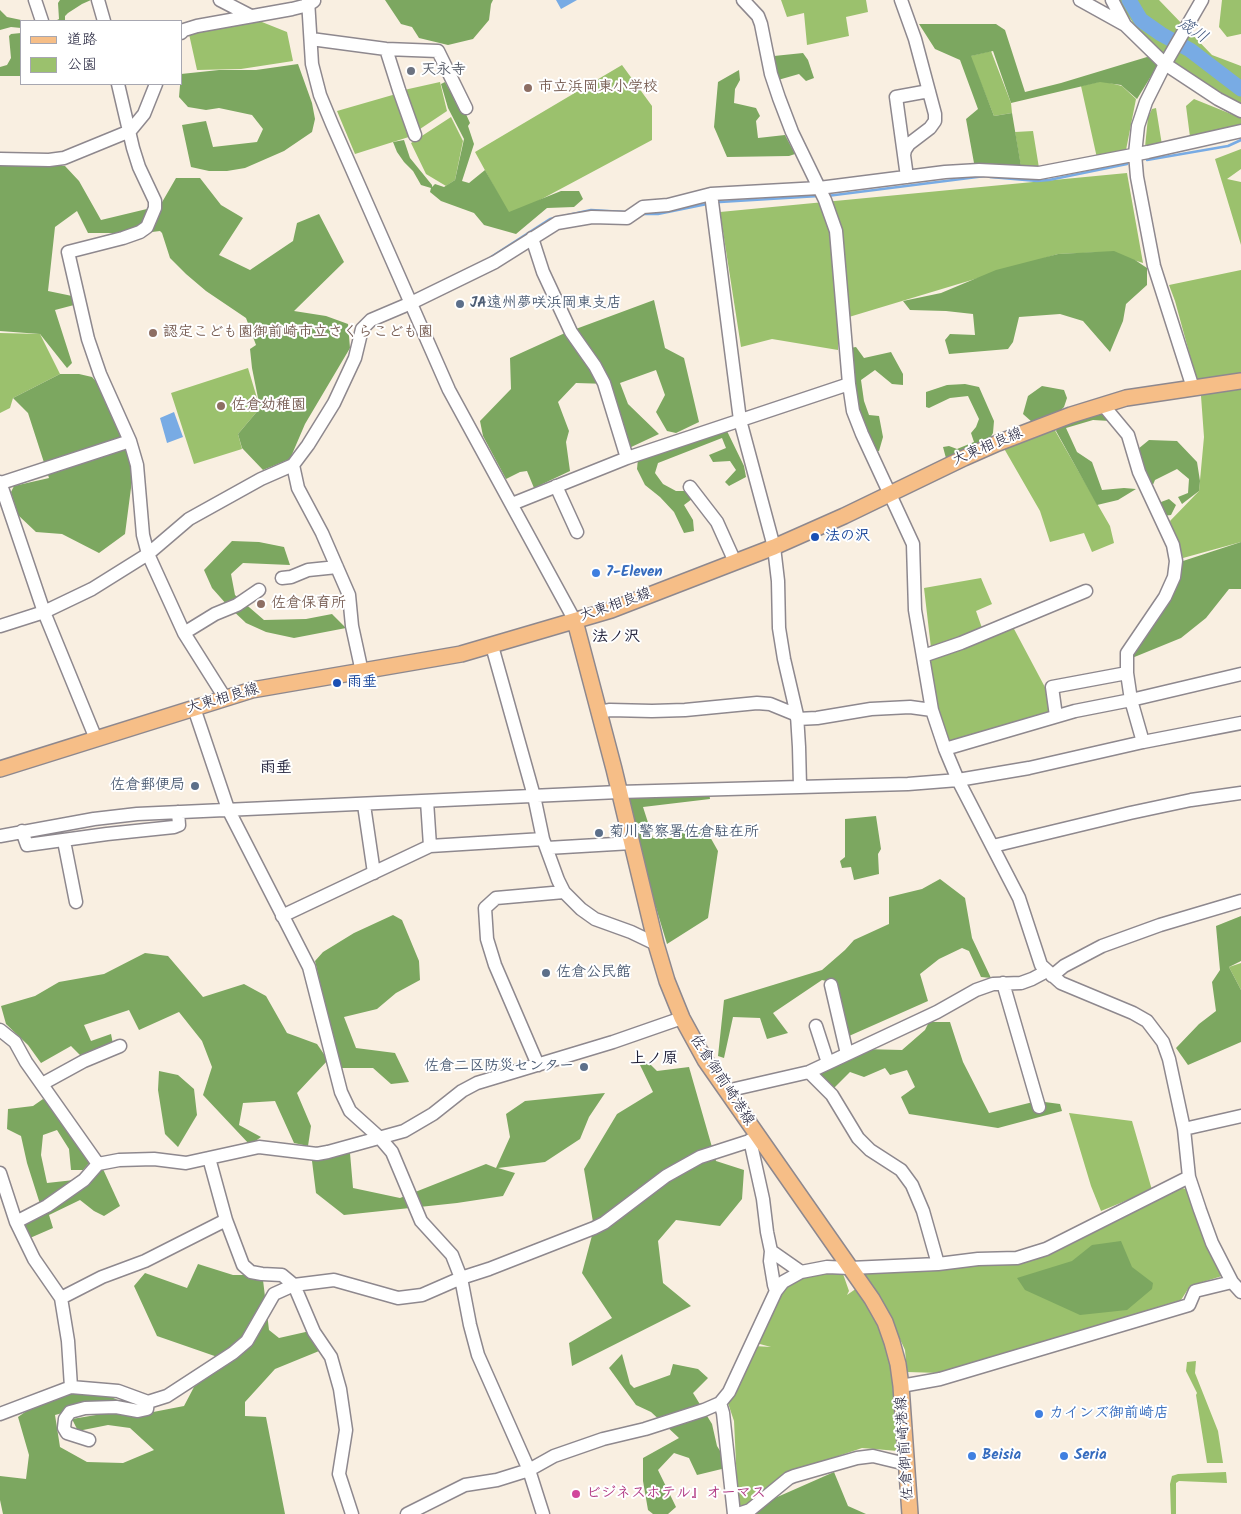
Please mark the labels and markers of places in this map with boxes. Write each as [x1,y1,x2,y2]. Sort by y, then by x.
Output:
place label: 天永寺 [421,62,466,80]
marker: 天永寺 [405,65,417,77]
place label: 市立浜岡東小学校 [538,79,658,97]
marker: 市立浜岡東小学校 [522,82,534,94]
place label: JA遠州夢咲浜岡東支店 [470,295,622,313]
marker: JA遠州夢咲浜岡東支店 [454,298,466,310]
place label: 認定こども園御前崎市立さくらこども園 [163,324,433,342]
marker: 認定こども園御前崎市立さくらこども園 [147,327,159,339]
place label: 佐倉幼稚園 [231,397,306,415]
marker: 佐倉幼稚園 [215,400,227,412]
place label: 法の沢 [825,528,870,546]
marker: 法の沢 [809,531,821,543]
place label: 7-Eleven [606,564,663,582]
marker: 7-Eleven [590,567,602,579]
place label: 佐倉保育所 [271,595,346,613]
marker: 佐倉保育所 [255,598,267,610]
place label: 雨垂 [347,674,377,692]
marker: 雨垂 [331,677,343,689]
place label: 佐倉郵便局 [110,777,185,795]
marker: 佐倉郵便局 [189,780,201,792]
place label: 菊川警察署佐倉駐在所 [609,824,759,842]
marker: 菊川警察署佐倉駐在所 [593,827,605,839]
place label: 佐倉公民館 [556,964,631,982]
marker: 佐倉公民館 [540,967,552,979]
place label: 佐倉二区防災センター [424,1058,574,1076]
marker: 佐倉二区防災センター [578,1061,590,1073]
place label: カインズ御前崎店 [1049,1405,1169,1423]
marker: カインズ御前崎店 [1033,1408,1045,1420]
place label: Beisia [982,1447,1021,1465]
place label: Seria [1074,1447,1107,1465]
marker: Beisia [966,1450,978,1462]
marker: Seria [1058,1450,1070,1462]
place label: ビジネスホテル』オーマス [586,1485,766,1503]
marker: ビジネスホテル』オーマス [570,1488,582,1500]

